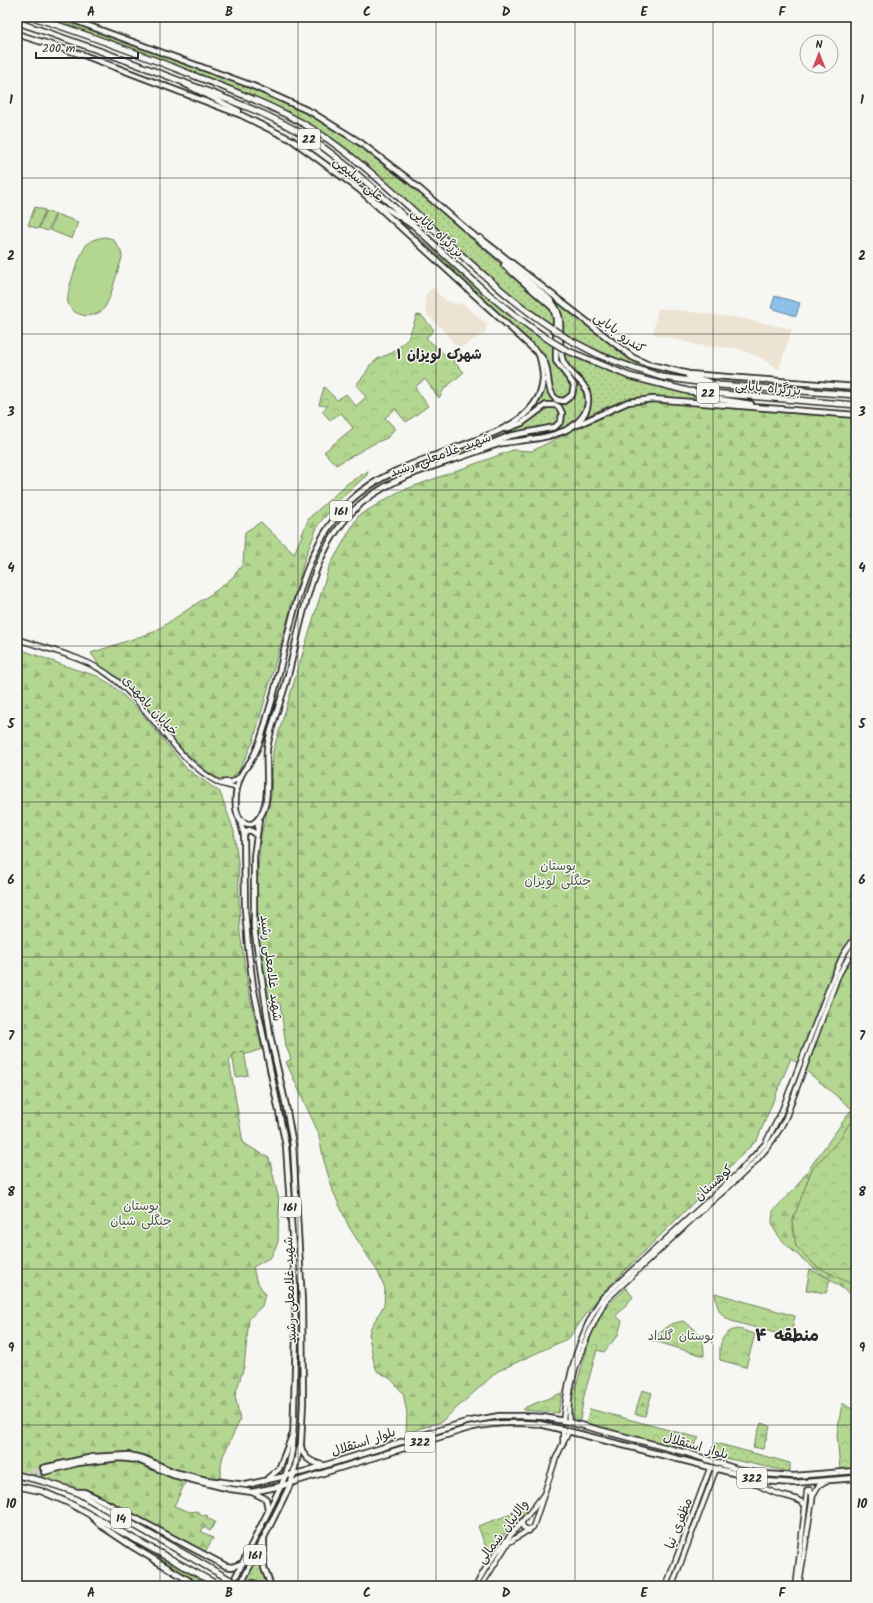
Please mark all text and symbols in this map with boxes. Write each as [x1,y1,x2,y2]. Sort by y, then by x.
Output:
text: A [87,2,95,23]
text: B [225,2,233,23]
text: C [363,2,371,23]
text: D [502,2,511,23]
text: E [640,2,648,23]
text: F [778,2,786,23]
scale bar [36,34,138,60]
north arrow [799,34,839,74]
text: N [816,36,823,54]
text: 200 m [42,39,76,58]
text: 1 [9,90,13,111]
text: 1 [860,90,864,111]
road number: 22 [298,129,320,149]
street label: علی سلیمی [328,152,388,207]
street label: بزرگراه بابایی [406,203,468,263]
text: 2 [7,246,15,267]
text: 2 [858,246,866,267]
street label: کندرو بابایی [589,307,650,360]
district label: شهرک لویزان ۱ [397,344,481,366]
street label: بزرگراه بابایی [734,375,802,402]
road number: 22 [697,383,719,403]
text: 3 [6,402,15,423]
text: 3 [857,402,866,423]
street label: شهید غلامعلی رشید [387,427,494,484]
road number: 161 [330,501,352,521]
text: 4 [7,558,15,579]
text: 4 [858,558,866,579]
street label: خیابان یامهدی [117,671,183,741]
text: 5 [7,714,16,735]
text: 5 [858,714,867,735]
park label: بوستان جنگلی لویزان [525,856,591,892]
text: 6 [7,870,15,891]
text: 6 [858,870,866,891]
street label: شهید غلامعلی رشید [254,914,287,1023]
text: 7 [8,1026,15,1047]
text: 7 [859,1026,866,1047]
street label: کوهستان [690,1159,739,1206]
text: 8 [7,1182,15,1203]
text: 8 [858,1182,866,1203]
park label: بوستان جنگلی شیان [110,1196,172,1232]
road number: 161 [279,1197,301,1217]
street label: شهید غلامعلی رشید [278,1236,303,1344]
district label: منطقه ۴ [755,1323,819,1350]
park label: بوستان گلداد [648,1326,714,1347]
text: 9 [8,1338,15,1359]
text: 9 [859,1338,866,1359]
street label: بلوار استقلال [328,1422,399,1463]
street label: بلوار استقلال [661,1427,731,1466]
road number: 322 [405,1432,435,1452]
road number: 322 [737,1468,767,1488]
text: 10 [6,1494,17,1515]
text: 10 [857,1494,868,1515]
street label: والائیان شمالی [472,1495,534,1569]
street label: مظفری نیا [660,1495,699,1552]
road number: 14 [111,1508,131,1528]
road number: 161 [244,1545,266,1565]
text: A [87,1583,95,1603]
text: B [225,1583,233,1603]
text: C [363,1583,371,1603]
text: D [502,1583,511,1603]
text: E [640,1583,648,1603]
text: F [778,1583,786,1603]

